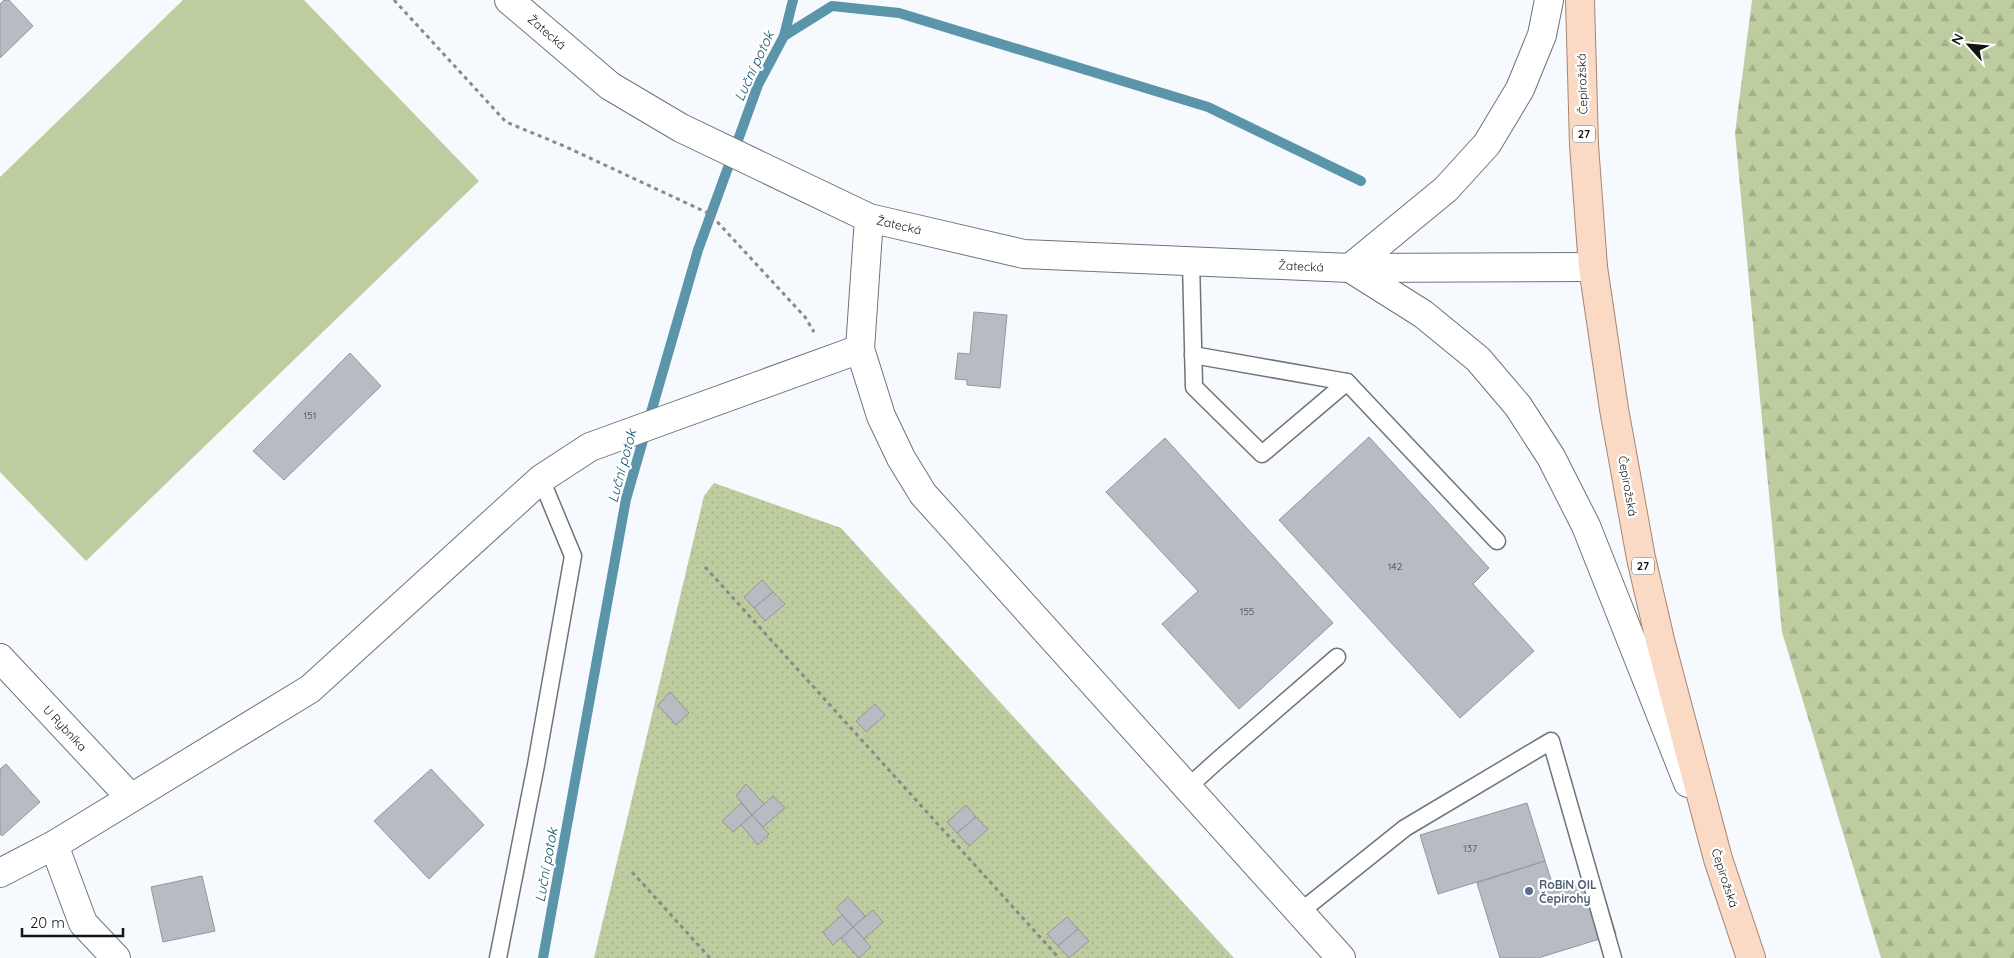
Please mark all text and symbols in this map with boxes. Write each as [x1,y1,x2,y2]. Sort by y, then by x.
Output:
street label: Žatecká [525,11,569,53]
north arrow [1944,20,1994,70]
water label: Luční potok [730,27,779,104]
text: N [1947,30,1968,48]
street label: Čepirožská [1573,53,1591,115]
road number: 27 [1573,126,1595,142]
street label: Žatecká [875,213,923,237]
street label: Žatecká [1278,257,1324,275]
house number: 151 [304,409,316,422]
water label: Luční potok [604,426,641,505]
street label: Čepirožská [1615,455,1641,517]
road number: 27 [1632,558,1654,574]
house number: 142 [1388,560,1403,573]
house number: 155 [1240,605,1254,618]
street label: U Rybníka [40,702,90,754]
water label: Luční potok [531,825,562,904]
house number: 137 [1463,842,1477,855]
street label: Čepirožská [1708,847,1742,909]
place label: RoBiN OIL Čepirohy [1539,877,1597,906]
marker: RoBiN OIL Čepirohy [1523,885,1535,897]
scale bar [22,906,124,938]
text: 20 m [30,913,65,932]

